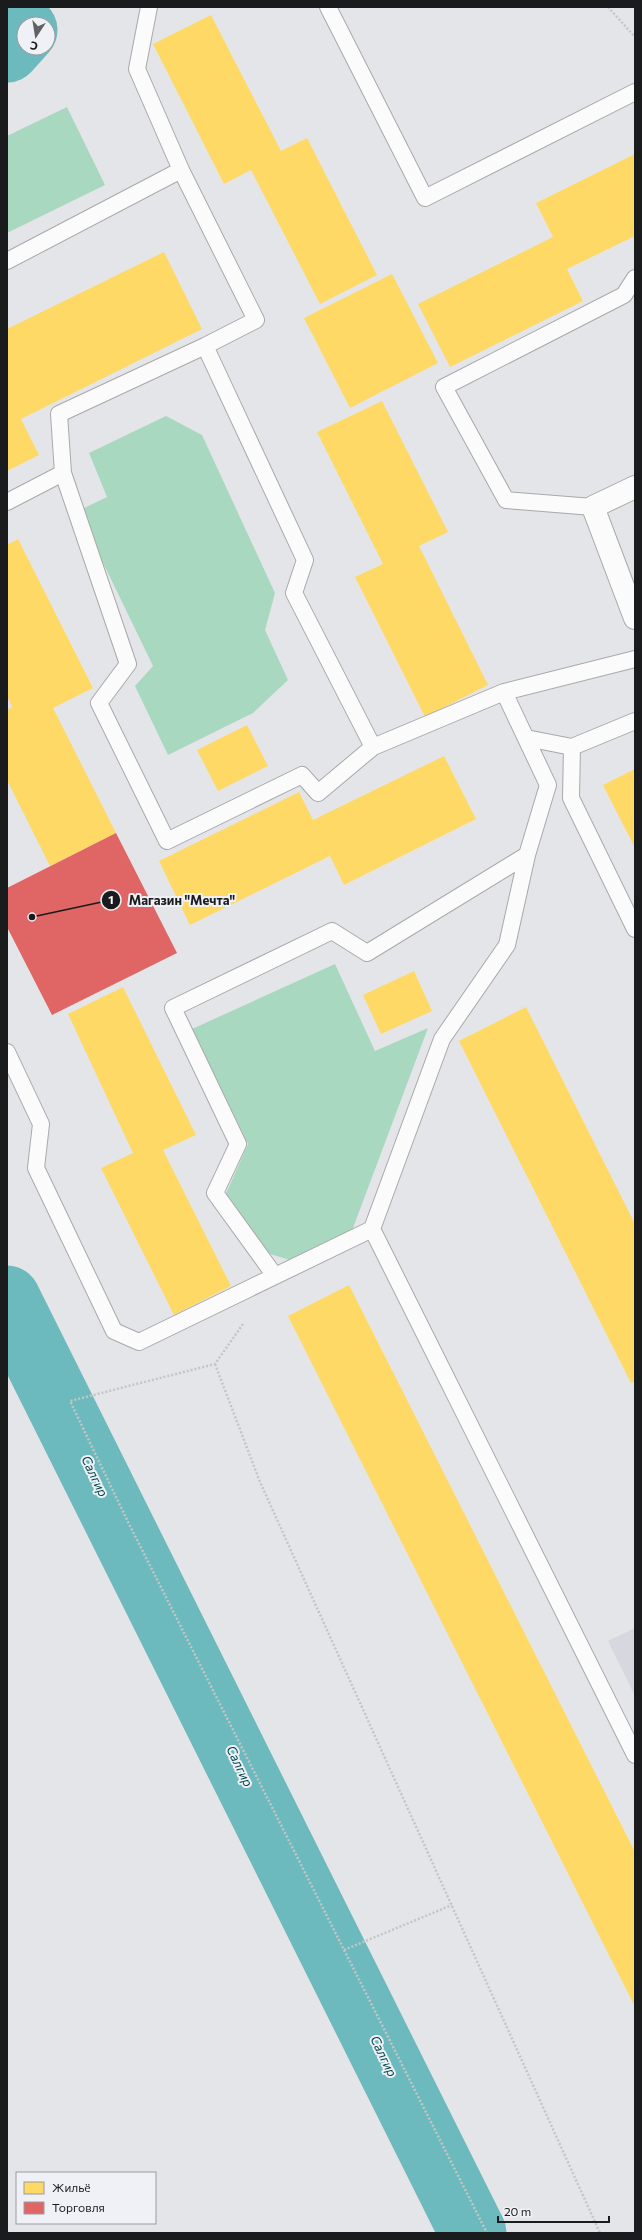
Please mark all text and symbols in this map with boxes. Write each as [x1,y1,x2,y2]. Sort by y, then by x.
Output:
north arrow [16,16,56,56]
text: С [28,39,39,53]
callout: Магазин "Мечта" [101,888,243,913]
text: 1 [108,892,114,906]
text: Магазин "Мечта" [129,892,236,908]
water label: Салгир [78,1453,112,1500]
water label: Салгир [223,1743,257,1790]
water label: Салгир [367,2033,401,2080]
legend [16,2172,156,2224]
text: Жильё [52,2180,91,2194]
scale bar [498,2198,609,2224]
text: Торговля [52,2200,105,2214]
text: 20 m [504,2204,531,2218]

